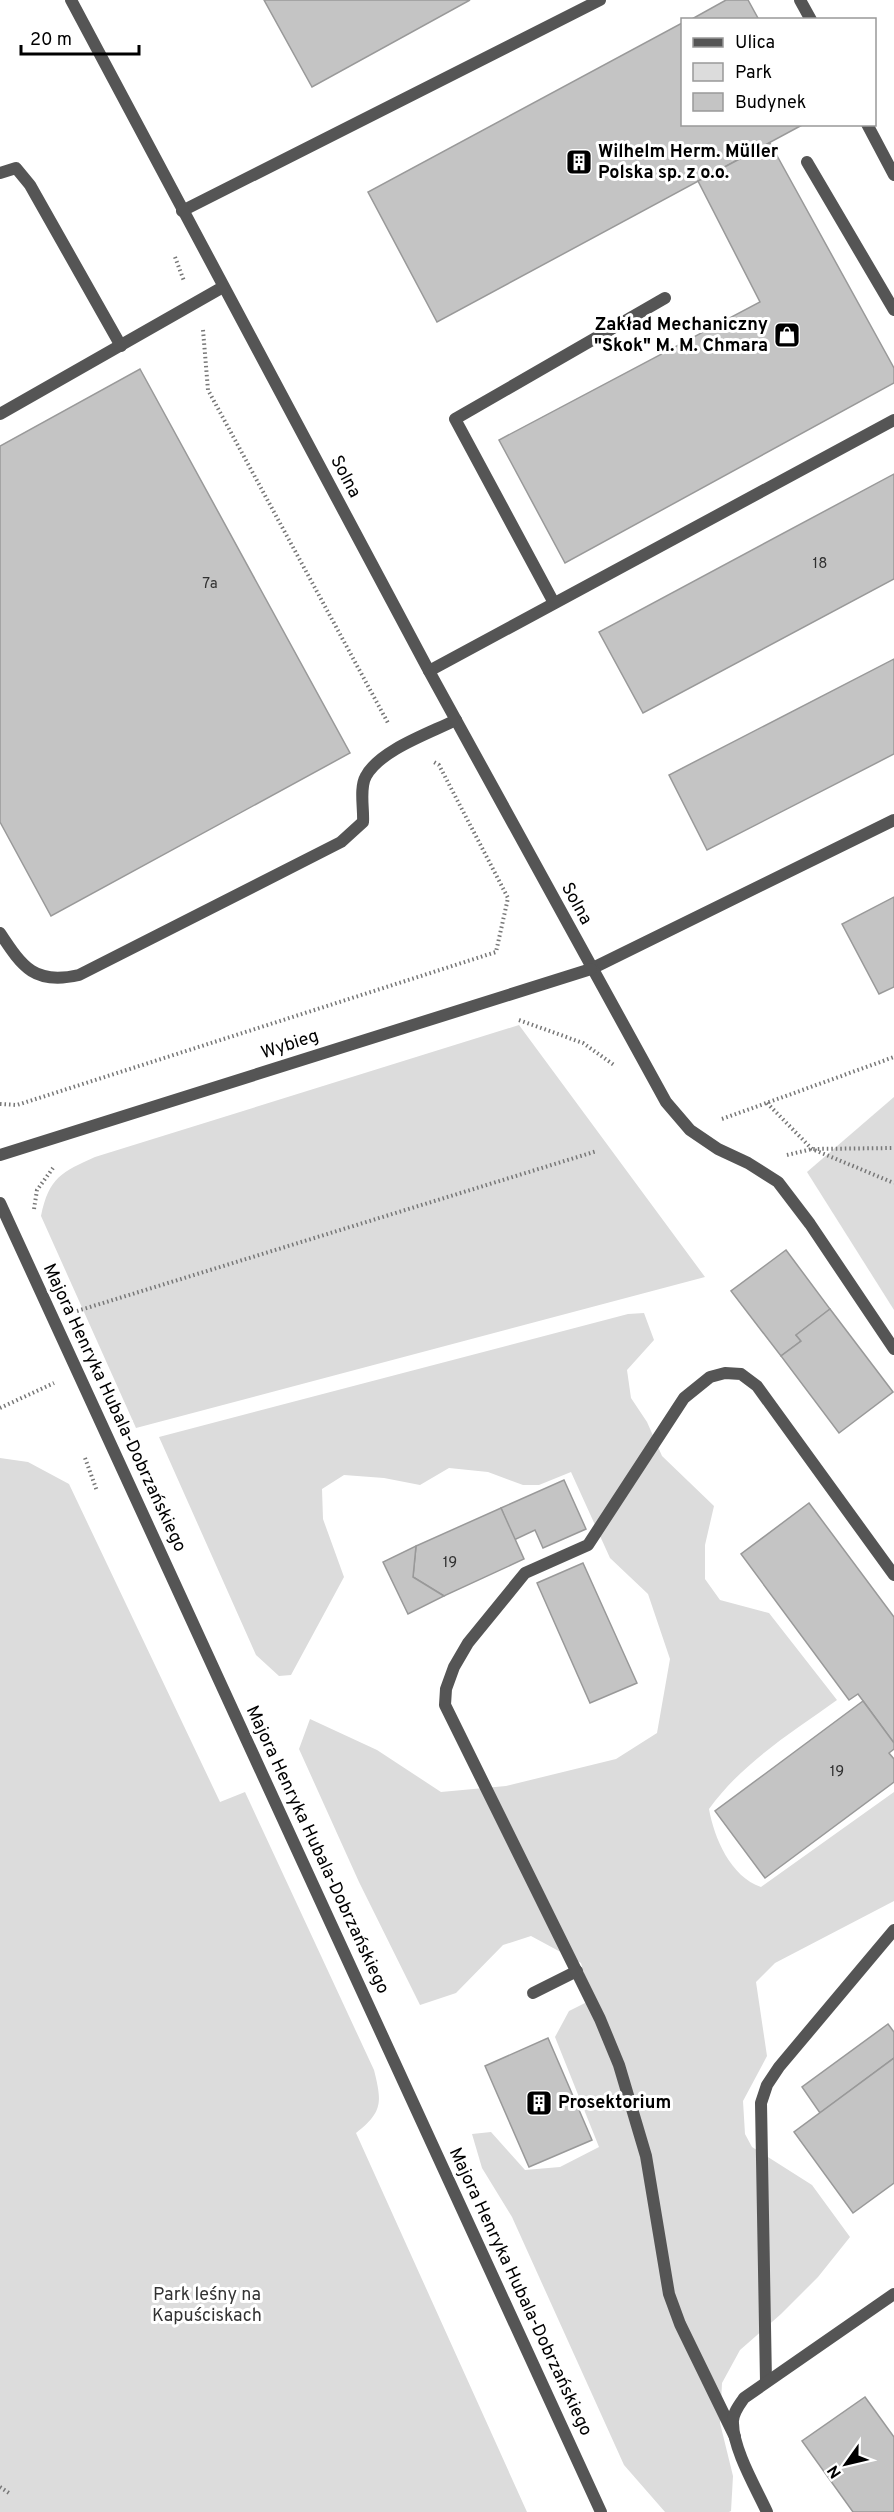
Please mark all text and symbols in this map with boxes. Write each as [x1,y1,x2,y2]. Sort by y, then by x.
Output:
scale bar [21,18,140,56]
legend [681,18,876,126]
text: 20 m [30,29,72,52]
text: Ulica [735,32,775,55]
text: Park [735,62,772,85]
text: Budynek [735,92,806,115]
place label: Wilhelm Herm. Müller Polska sp. z o.o. [598,141,779,185]
building icon: Wilhelm Herm. Müller Polska sp. z o.o. [564,147,594,177]
place label: Zakład Mechaniczny "Skok" M. M. Chmara [594,314,768,358]
shop icon: Zakład Mechaniczny "Skok" M. M. Chmara [772,320,802,350]
street label: Solna [324,452,366,502]
house number: 18 [813,555,827,574]
house number: 7a [202,575,218,594]
street label: Solna [555,879,597,929]
street label: Wybieg [258,1025,322,1065]
street label: Majora Henryka Hubala-Dobrzańskiego [37,1260,191,1556]
house number: 19 [443,1554,457,1573]
street label: Majora Henryka Hubala-Dobrzańskiego [240,1702,394,1998]
house number: 19 [830,1763,844,1782]
building icon: Prosektorium [524,2088,554,2118]
place label: Prosektorium [558,2092,671,2115]
street label: Majora Henryka Hubala-Dobrzańskiego [443,2144,597,2440]
park label: Park leśny na Kapuściskach [152,2284,262,2328]
north arrow [816,2434,876,2494]
text: N [824,2461,847,2482]

